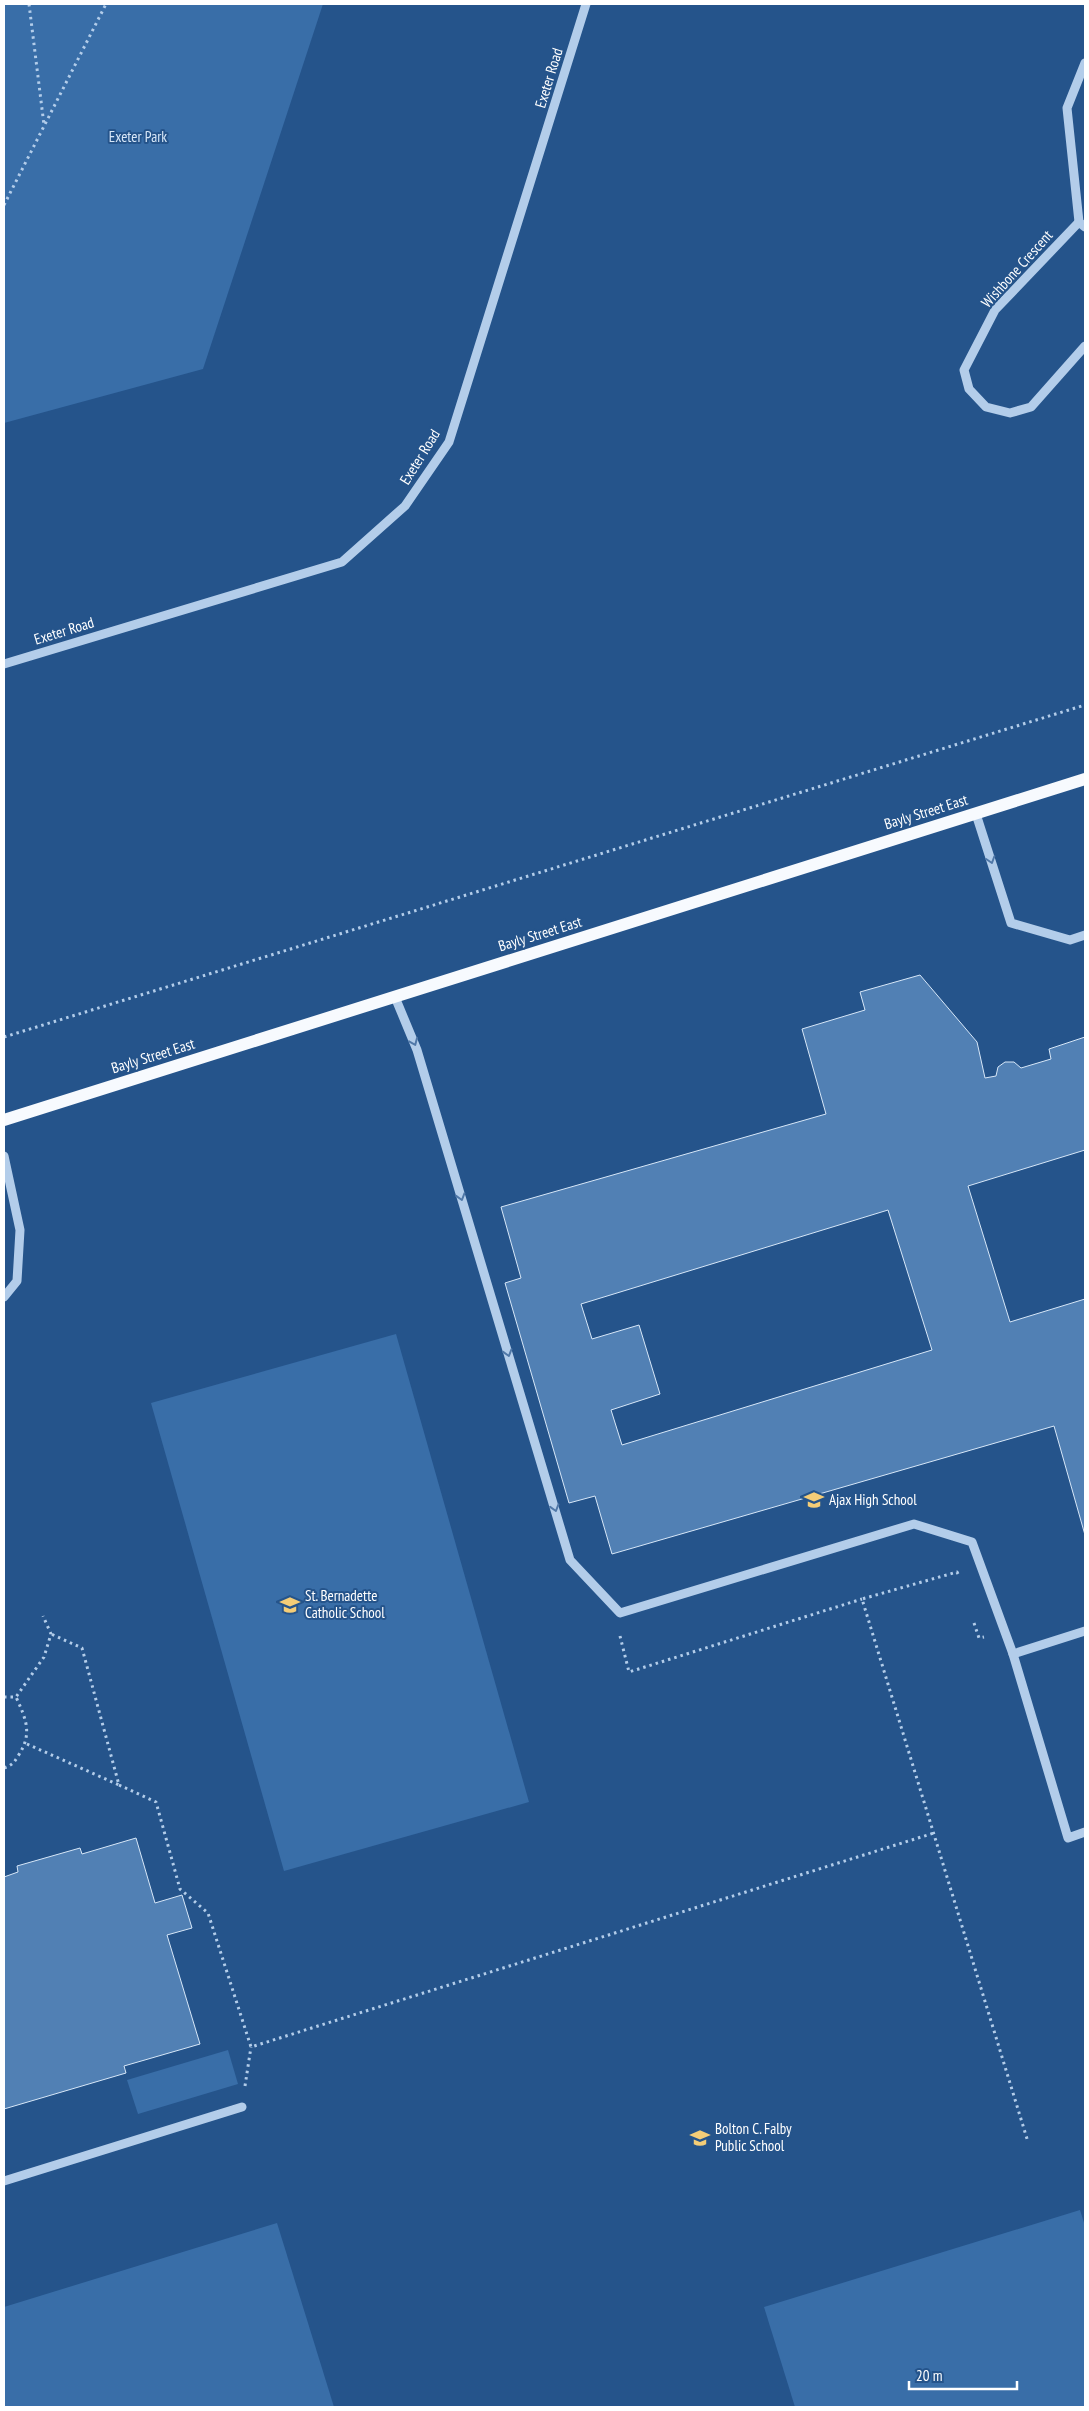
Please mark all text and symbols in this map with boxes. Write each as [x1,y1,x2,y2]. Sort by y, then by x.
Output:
street label: Exeter Road [530,46,567,110]
park label: Exeter Park [109,127,167,146]
street label: Wishbone Crescent [977,226,1056,311]
street label: Exeter Road [395,426,444,488]
street label: Exeter Road [32,612,96,649]
street label: Bayly Street East [882,790,970,833]
one-way arrow [985,855,995,864]
street label: Bayly Street East [496,912,584,955]
street label: Bayly Street East [109,1034,197,1077]
one-way arrow [408,1037,418,1045]
one-way arrow [456,1192,466,1201]
one-way arrow [502,1348,512,1356]
school or university icon: Ajax High School [803,1489,825,1511]
place label: Ajax High School [829,1490,917,1509]
one-way arrow [549,1504,559,1512]
place label: St. Bernadette Catholic School [305,1586,385,1622]
school or university icon: St. Bernadette Catholic School [279,1594,301,1616]
place label: Bolton C. Falby Public School [715,2119,792,2155]
school or university icon: Bolton C. Falby Public School [689,2127,711,2149]
scale bar [909,2358,1016,2390]
text: 20 m [916,2366,942,2385]

